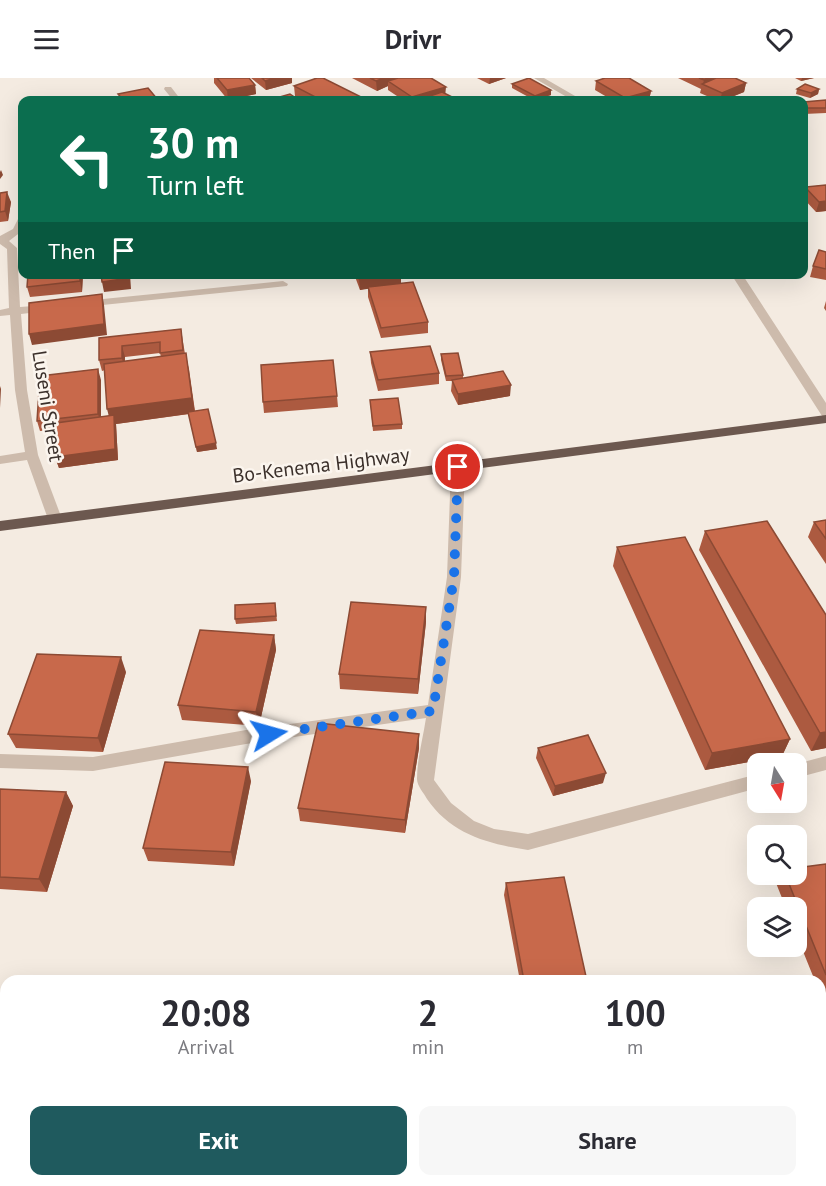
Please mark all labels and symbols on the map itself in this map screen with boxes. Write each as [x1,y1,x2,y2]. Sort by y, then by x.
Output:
street label: Luseni Street [26,349,70,464]
street label: Bo-Kenema Highway [231,441,412,489]
pin [432,441,483,492]
position arrow [237,702,301,766]
north arrow [747,753,807,813]

